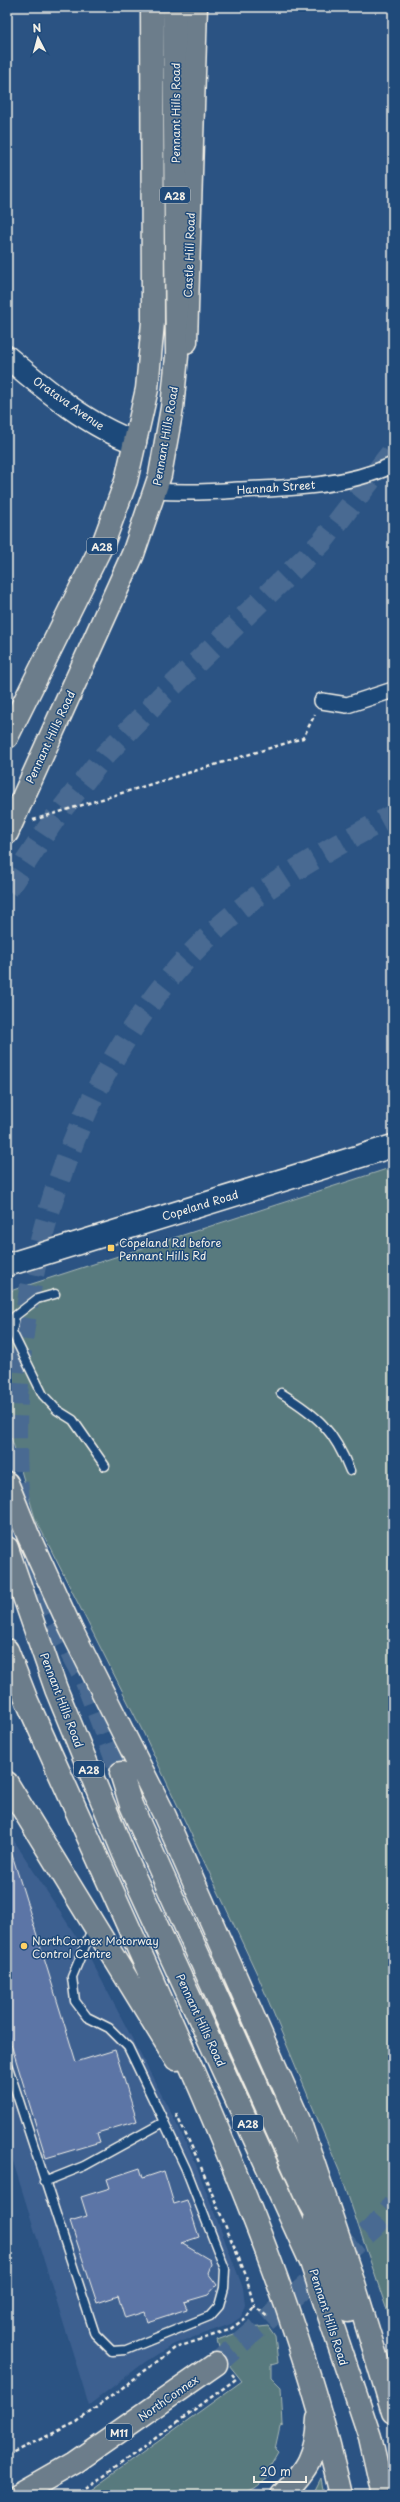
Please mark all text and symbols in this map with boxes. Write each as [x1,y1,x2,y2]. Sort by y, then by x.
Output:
north arrow [18,18,58,58]
text: N [32,19,42,36]
street label: Pennant Hills Road [167,63,184,163]
road number: A28 [160,187,190,203]
street label: Castle Hill Road [179,212,199,298]
street label: Oratava Avenue [30,372,108,434]
street label: Pennant Hills Road [148,385,182,487]
street label: Hannah Street [236,476,316,498]
road number: A28 [87,538,117,554]
street label: Pennant Hills Road [21,688,79,786]
street label: Copeland Road [160,1185,240,1225]
place label: Copeland Rd before Pennant Hills Rd [119,1234,221,1264]
marker: Copeland Rd before Pennant Hills Rd [106,1243,116,1253]
street label: Pennant Hills Road [36,1650,88,1750]
road number: A28 [74,1761,104,1777]
place label: NorthConnex Motorway Control Centre [32,1932,159,1962]
marker: NorthConnex Motorway Control Centre [19,1941,29,1951]
street label: Pennant Hills Road [172,1971,230,2069]
road number: A28 [233,2115,263,2131]
street label: Pennant Hills Road [305,2267,353,2367]
street label: NorthConnex [134,2371,202,2425]
road number: M11 [106,2424,132,2440]
scale bar [254,2458,306,2484]
text: 20 m [260,2462,291,2480]

